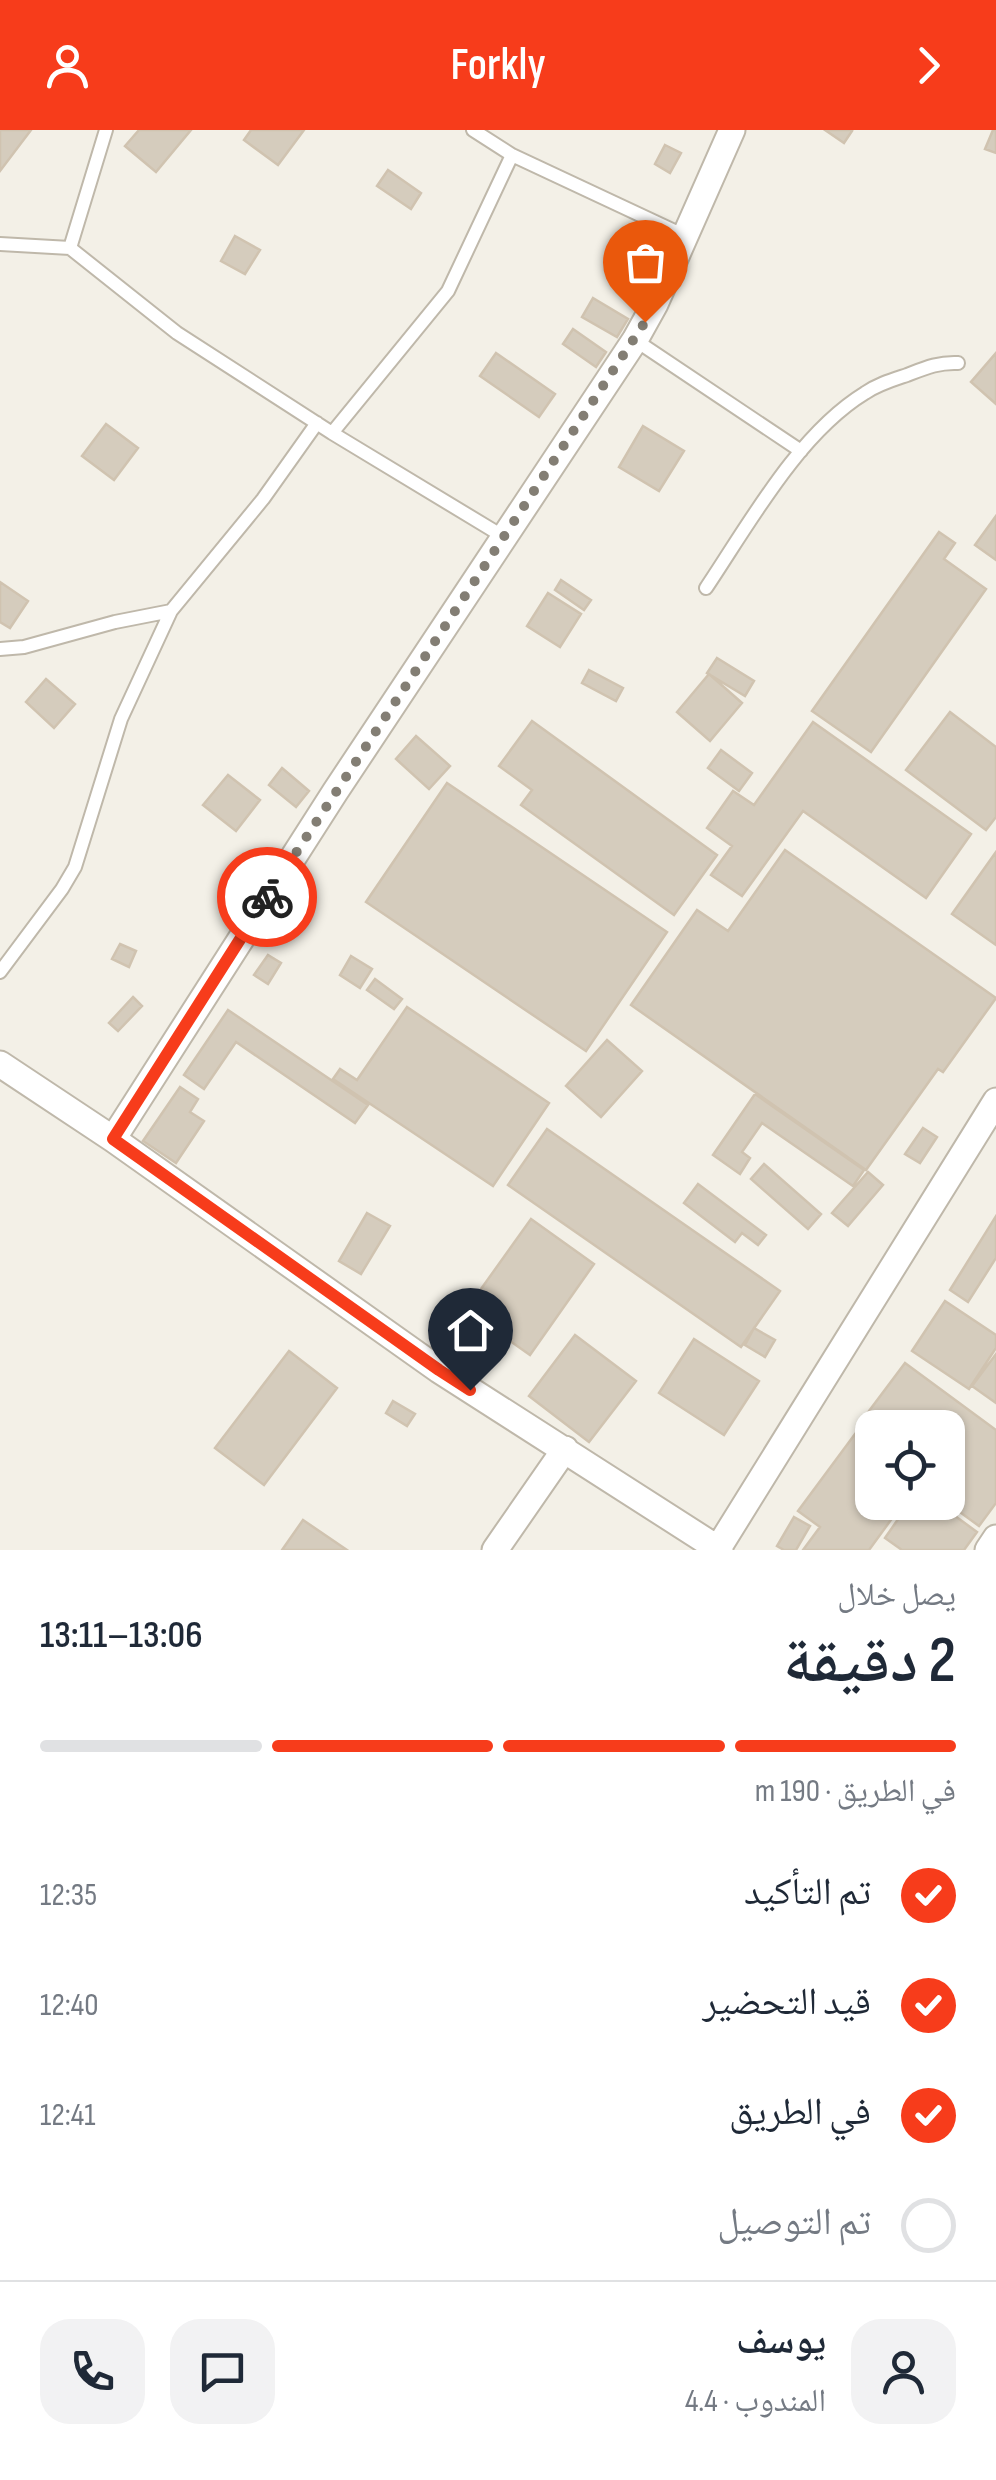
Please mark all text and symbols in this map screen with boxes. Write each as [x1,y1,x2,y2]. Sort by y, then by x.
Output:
icon: person [40,38,95,93]
text: Forkly [450,38,546,93]
icon: forward [901,38,956,93]
pin [603,220,688,323]
icon: bag [618,235,673,290]
courier [217,847,317,947]
icon: bike [240,870,295,925]
pin [428,1288,513,1391]
icon: home [443,1303,498,1358]
map controls [855,1410,965,1520]
button: locate [855,1410,965,1520]
text: يصل خلال [837,1576,956,1615]
text: 13:06–13:11 [40,1613,203,1658]
text: 2 دقيقة [783,1623,956,1701]
text: في الطريق · 190 m [755,1772,956,1811]
icon: check [901,1868,956,1923]
text: تم التأكيد [744,1870,871,1915]
text: 12:35 [40,1876,97,1915]
icon: check [901,1978,956,2033]
text: قيد التحضير [703,1980,871,2025]
text: 12:40 [40,1986,98,2025]
icon: check [901,2088,956,2143]
text: في الطريق [729,2090,871,2135]
text: 12:41 [40,2096,95,2135]
text: تم التوصيل [717,2200,871,2245]
button: phone [40,2319,145,2424]
button: chat [170,2319,275,2424]
text: يوسف [736,2319,826,2364]
button: person [851,2319,956,2424]
text: المندوب · 4.4 [685,2382,826,2421]

